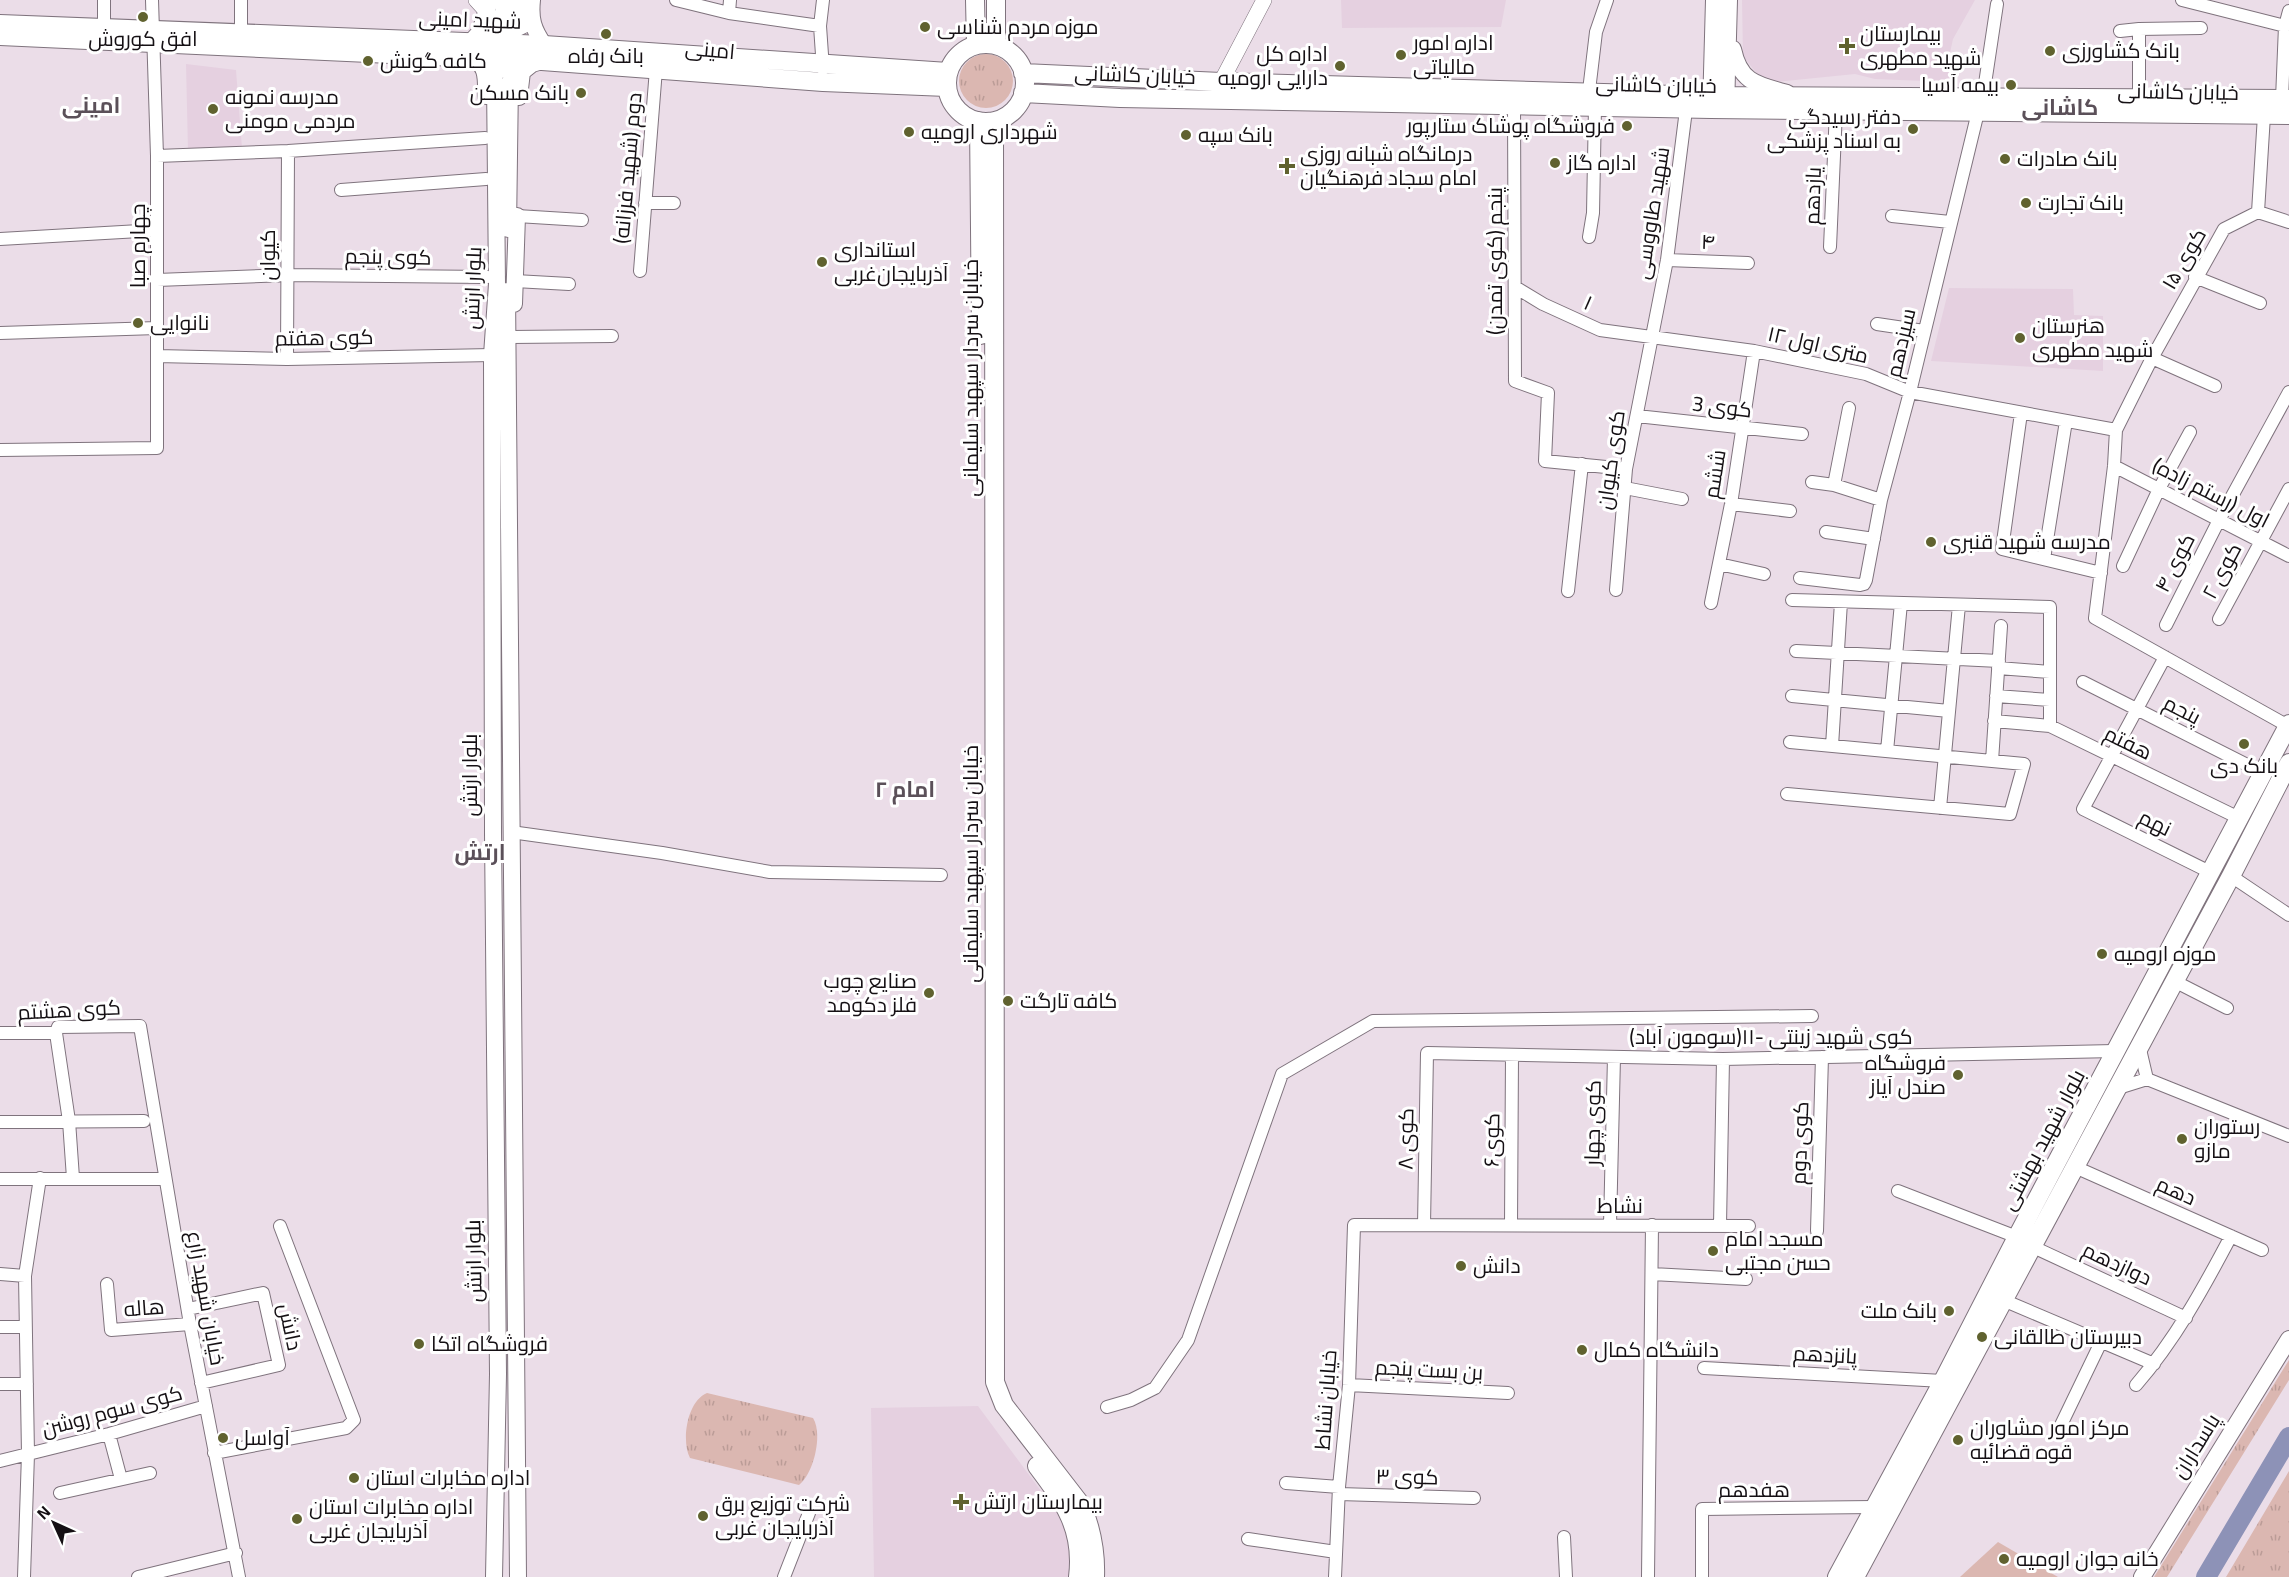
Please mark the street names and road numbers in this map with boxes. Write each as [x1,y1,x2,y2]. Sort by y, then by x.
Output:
street label: شهید امینی [418,0,522,41]
street label: امینی [683,28,737,71]
street label: خیابان کاشانی [1074,53,1196,96]
street label: خیابان کاشانی [1595,64,1717,105]
street label: خیابان کاشانی [2117,71,2239,112]
street label: دوم (شهید فرزانه) [601,91,654,245]
street label: شهید طاووسی [1622,144,1681,282]
street label: یازدهم [1792,166,1833,226]
street label: پنجم (کوی تمدن) [1475,187,1514,335]
street label: چهارم صبا [118,204,157,288]
street label: کوی ۱۵ [2150,220,2217,297]
street label: ۴ [1700,222,1716,261]
street label: کیوان [248,229,287,281]
street label: کوی پنجم [344,236,432,277]
street label: بلوار ارتش [452,246,493,330]
street label: خیابان سردار سپهبد سلیمانی [951,259,990,497]
street label: ۱ [1577,283,1599,322]
street label: سیزدهم [1874,304,1927,382]
street label: ۱۲ متری اول [1764,314,1873,375]
street label: کوی هفتم [274,317,374,358]
street label: کوی 3 [1690,383,1754,430]
street label: کوی کیوان [1584,408,1637,512]
street label: اول (رستم زاده) [2145,446,2277,539]
street label: ششم [1691,447,1738,501]
street label: کوی ۴ [2143,526,2206,600]
street label: کوی ۲ [2190,535,2253,606]
street label: پنجم [2156,683,2208,736]
street label: هفتم [2097,714,2159,771]
street label: بلوار ارتش [450,734,489,816]
street label: خیابان سردار سپهبد سلیمانی [951,745,990,983]
street label: نهم [2132,798,2179,847]
street label: کوی هشتم [16,987,122,1032]
street label: کوی شهید زینتی -۱۱(سومون آباد) [1629,1017,1913,1056]
street label: بلوار شهید بهشتی [1989,1062,2096,1218]
street label: کوی چهار [1572,1080,1613,1167]
street label: کوی دوم [1779,1101,1820,1185]
street label: کوی ۸ [1385,1108,1426,1170]
street label: کوی۶ [1472,1113,1511,1167]
street label: دهم [2150,1164,2203,1217]
street label: نشاط [1597,1186,1643,1225]
street label: بلوار ارتش [453,1219,494,1303]
street label: خیابان شهید زارع [175,1228,238,1368]
street label: دوازدهم [2076,1230,2159,1297]
street label: هاله [122,1287,166,1328]
street label: دانش [266,1300,315,1354]
street label: پانزدهم [1792,1333,1859,1376]
street label: بن بست پنجم [1374,1347,1484,1392]
street label: خیابان نشاط [1303,1349,1348,1451]
street label: کوی سوم روشن [37,1373,187,1448]
street label: پاسداران [2160,1405,2231,1486]
street label: کوی ۳ [1375,1456,1439,1497]
street label: هفدهم [1718,1470,1790,1509]

